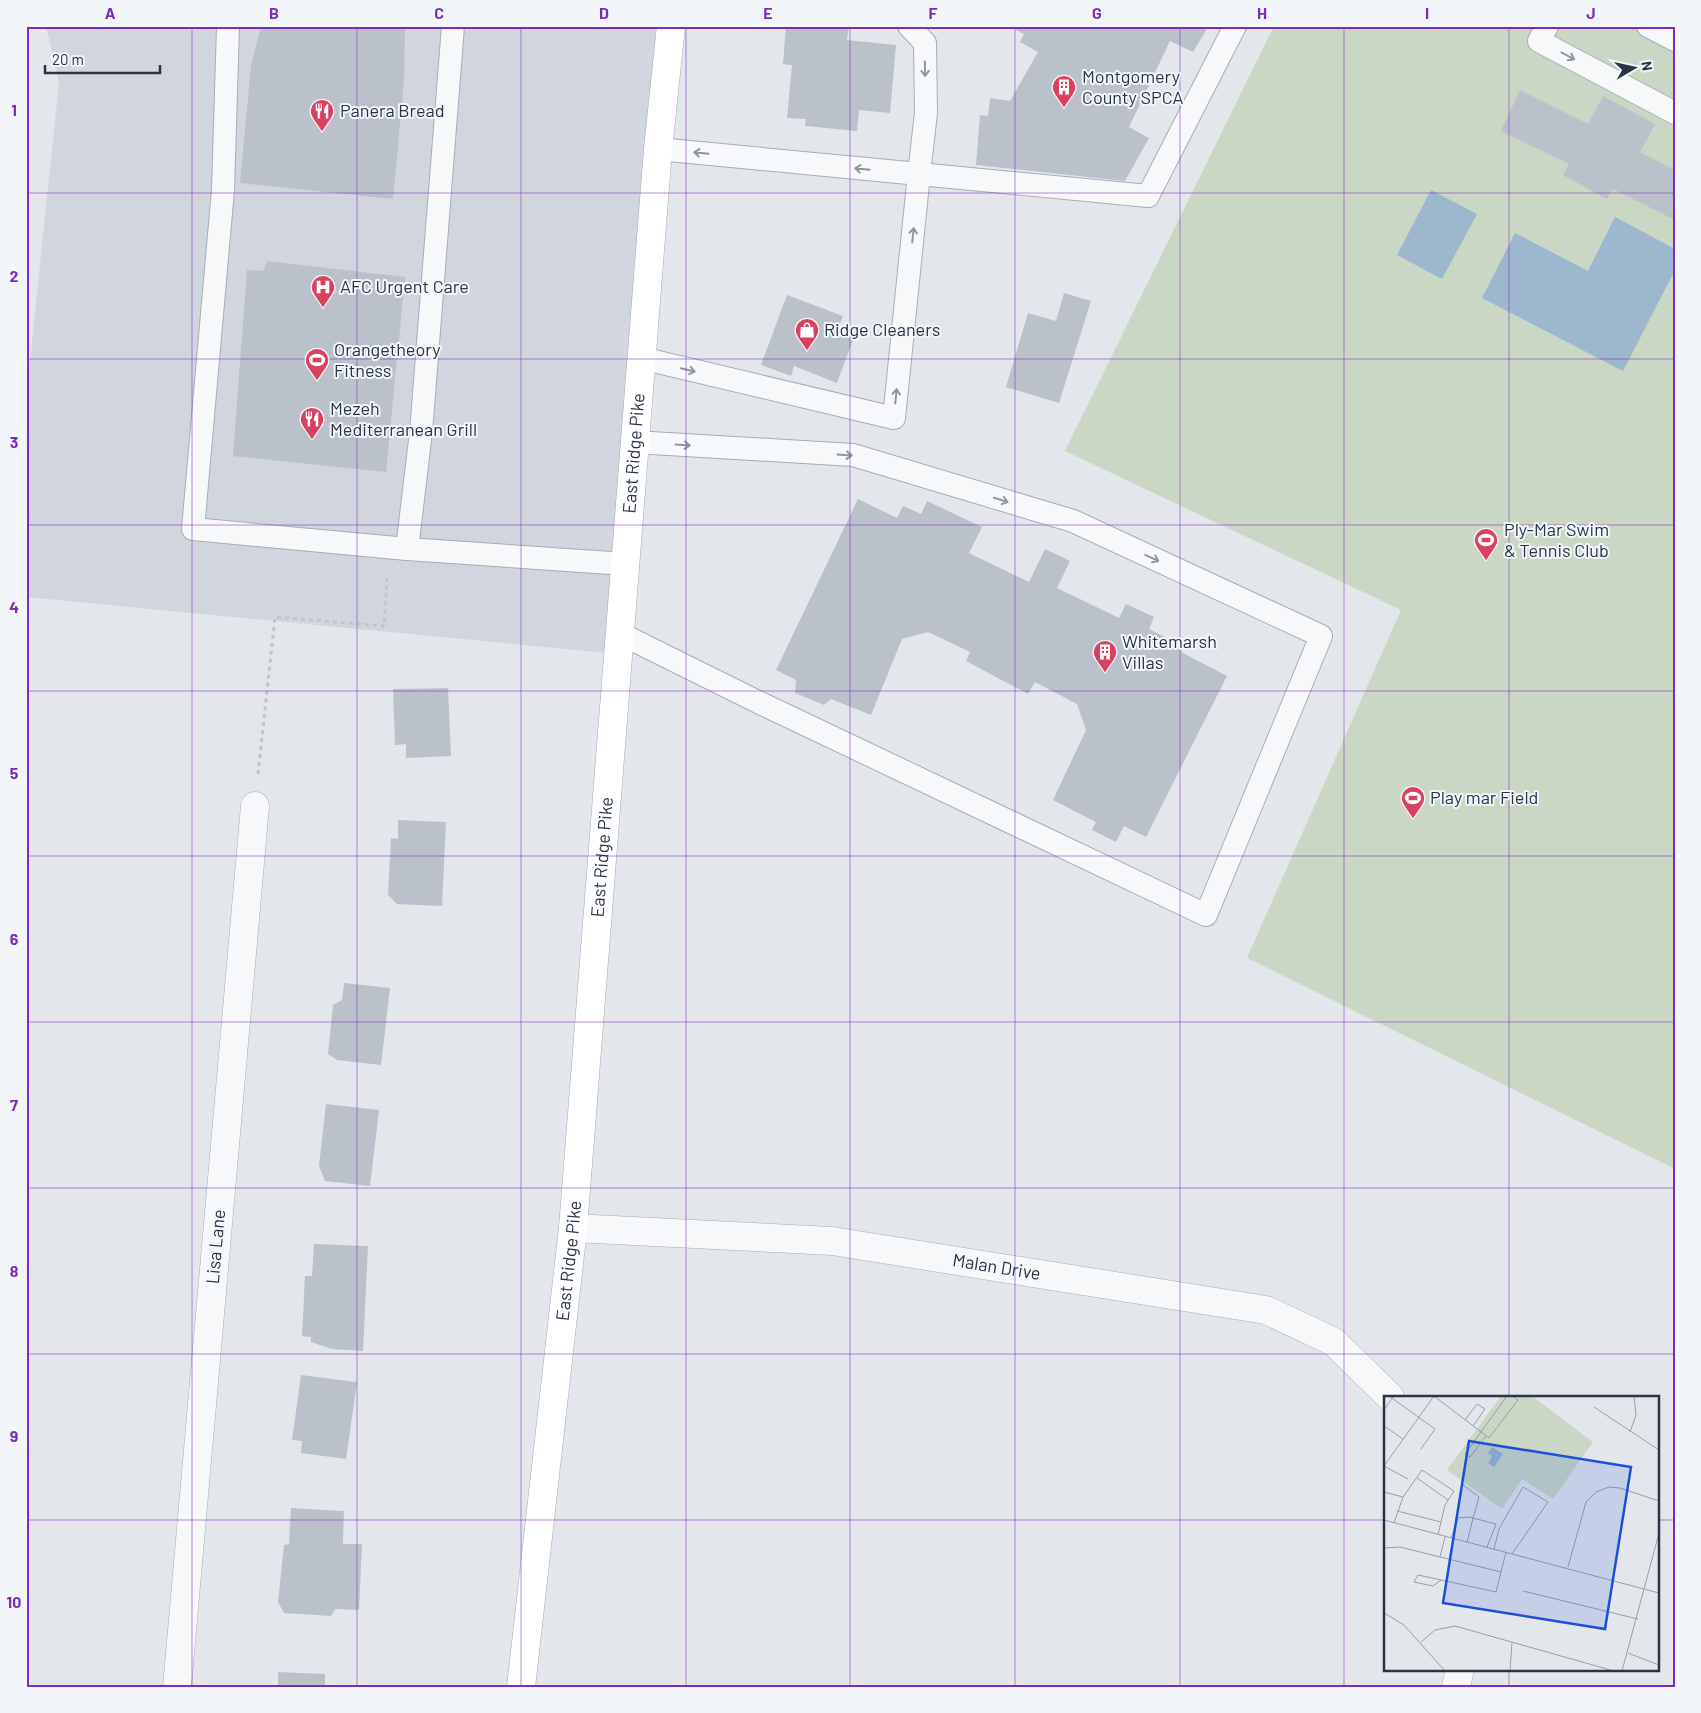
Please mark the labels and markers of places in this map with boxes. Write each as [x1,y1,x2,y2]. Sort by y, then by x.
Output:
place label: Montgomery County SPCA [1082,65,1184,108]
building icon: Montgomery County SPCA [1051,74,1077,108]
restaurant icon: Panera Bread [309,98,335,132]
place label: Panera Bread [340,99,445,121]
hospital icon: AFC Urgent Care [310,274,336,308]
place label: AFC Urgent Care [340,275,469,297]
shop icon: Ridge Cleaners [794,317,820,351]
place label: Ridge Cleaners [824,318,940,340]
place label: Orangetheory Fitness [334,338,441,381]
sports icon: Orangetheory Fitness [304,347,330,381]
place label: Mezeh Mediterranean Grill [330,397,477,440]
restaurant icon: Mezeh Mediterranean Grill [299,406,325,440]
place label: Ply-Mar Swim & Tennis Club [1504,518,1609,561]
sports icon: Ply-Mar Swim & Tennis Club [1473,527,1499,561]
place label: Whitemarsh Villas [1122,630,1217,673]
building icon: Whitemarsh Villas [1092,639,1118,673]
sports icon: Play mar Field [1400,785,1426,819]
place label: Play mar Field [1430,786,1538,808]

